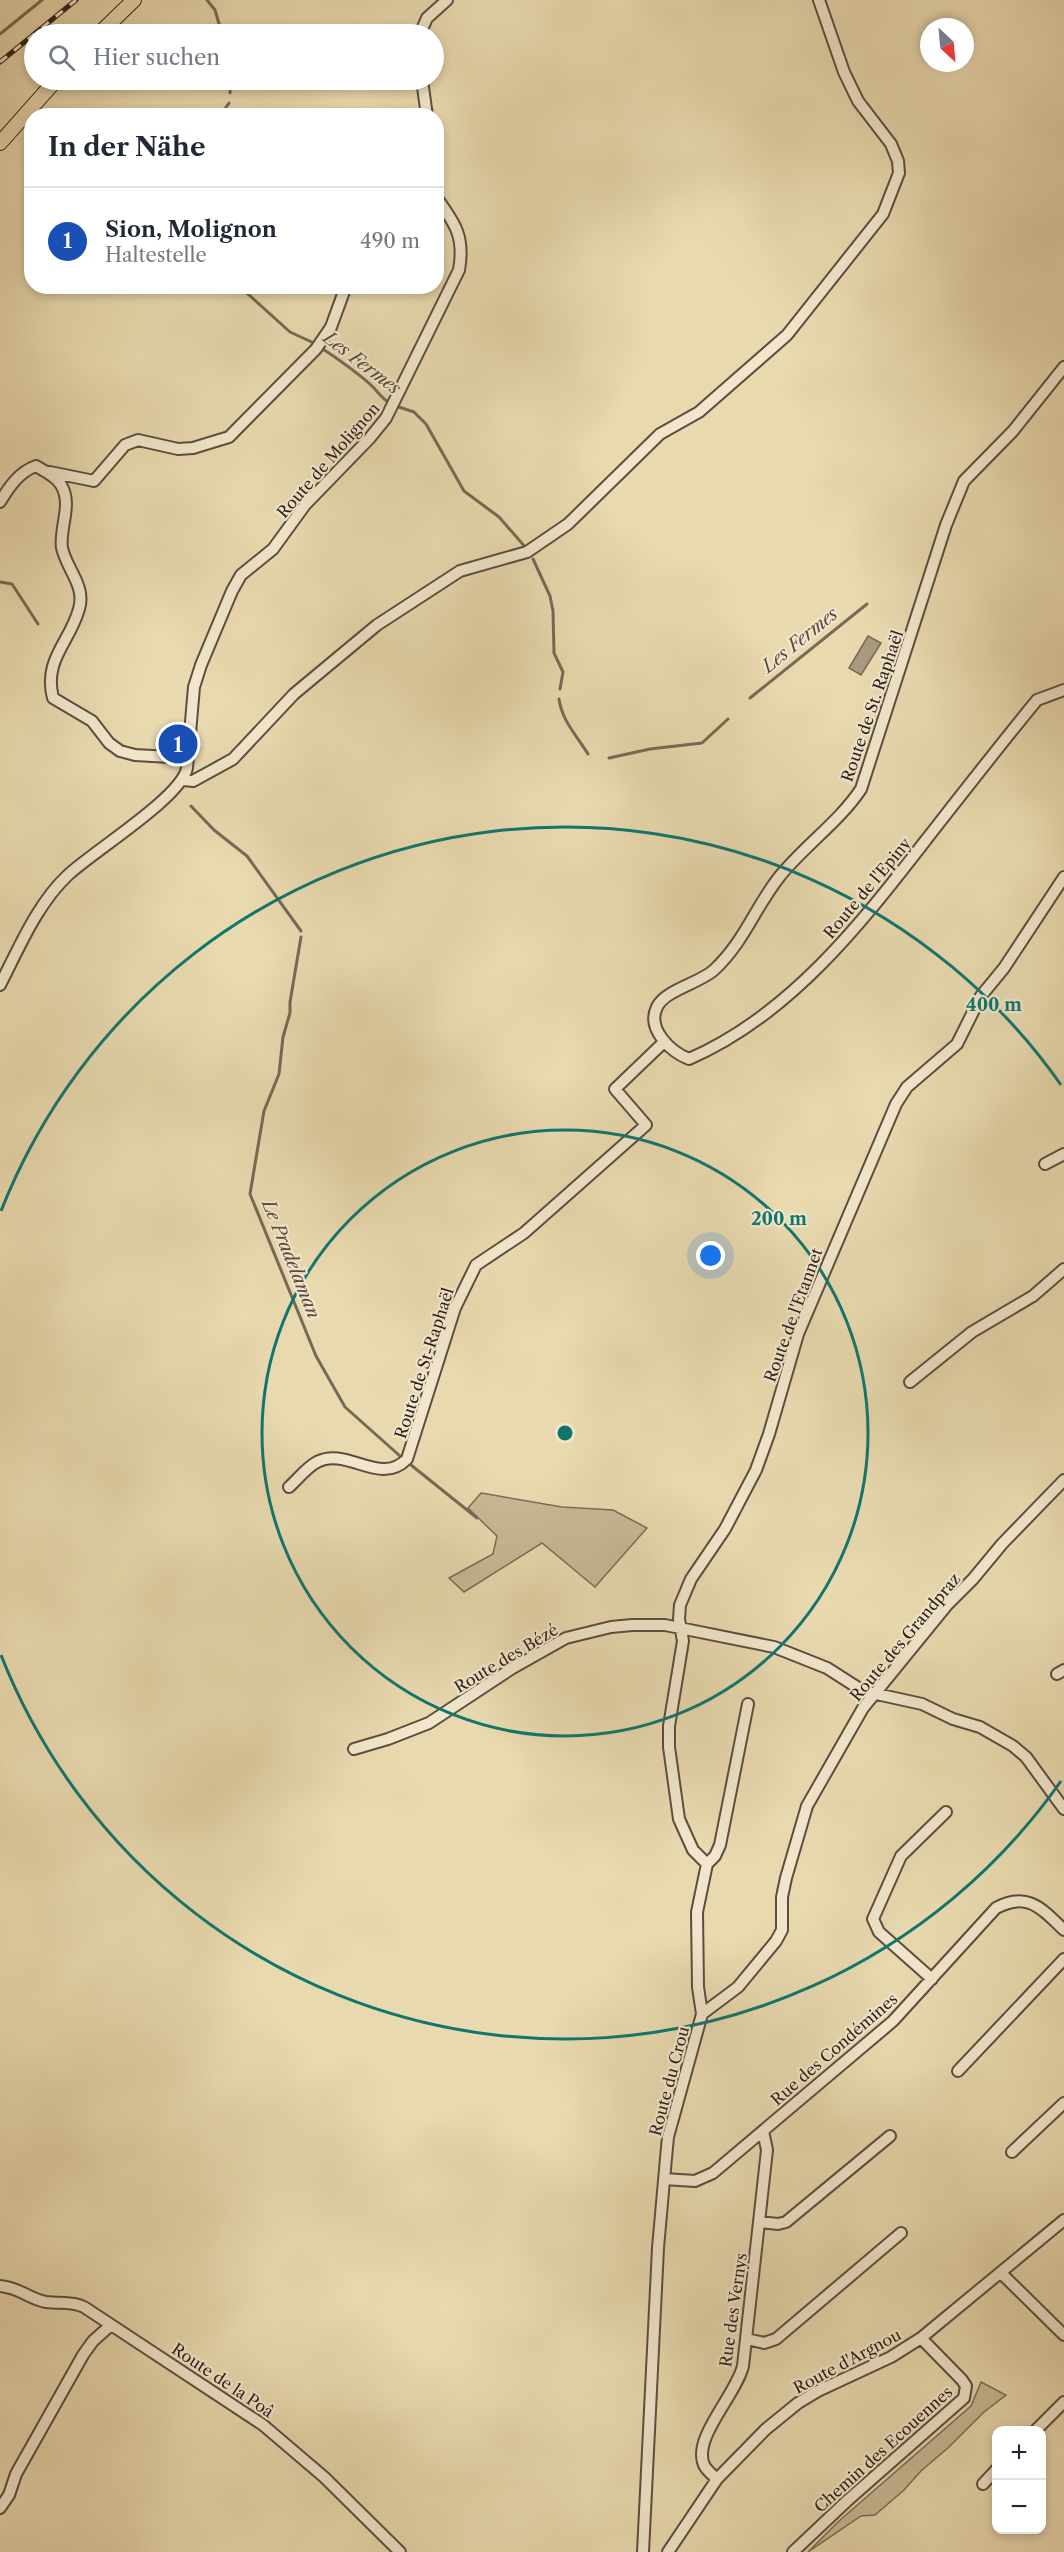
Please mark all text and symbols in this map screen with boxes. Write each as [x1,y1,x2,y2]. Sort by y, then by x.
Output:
north arrow [920,18,974,72]
search box [24,24,444,90]
icon: search [45,41,78,74]
text: Hier suchen [93,44,220,71]
text: In der Nähe [48,131,205,163]
text: Sion, Molignon [105,216,277,243]
text: 1 [63,229,72,253]
text: 490 m [360,229,420,253]
text: Haltestelle [105,243,207,267]
water label: Les Fermes [317,326,405,399]
street label: Route de Molignon [272,398,384,522]
water label: Les Fermes [756,603,842,679]
street label: Route de St. Raphaël [837,627,907,784]
pin: 1 [158,722,198,766]
street label: Route de l'Epiny [819,833,916,943]
text: 400 m [966,994,1022,1016]
water label: Le Pradelaman [256,1195,325,1322]
text: 200 m [751,1208,807,1230]
your location [696,1241,725,1270]
street label: Route de l'Etannet [759,1245,827,1385]
street label: Route de St-Raphaël [390,1285,458,1441]
centre of rings [555,1423,575,1443]
street label: Route des Grandpraz [846,1569,964,1705]
street label: Route des Bézé [451,1619,561,1697]
street label: Rue des Condémines [767,1989,901,2109]
street label: Route du Crou [645,2024,693,2138]
street label: Rue des Vernys [715,2252,751,2368]
street label: Route d'Argnou [790,2324,904,2398]
street label: Route de la Poâ [168,2338,278,2422]
street label: Chemin des Ecouennes [810,2382,956,2516]
map controls [992,2426,1046,2534]
button: + [992,2426,1046,2480]
button: − [992,2480,1046,2534]

